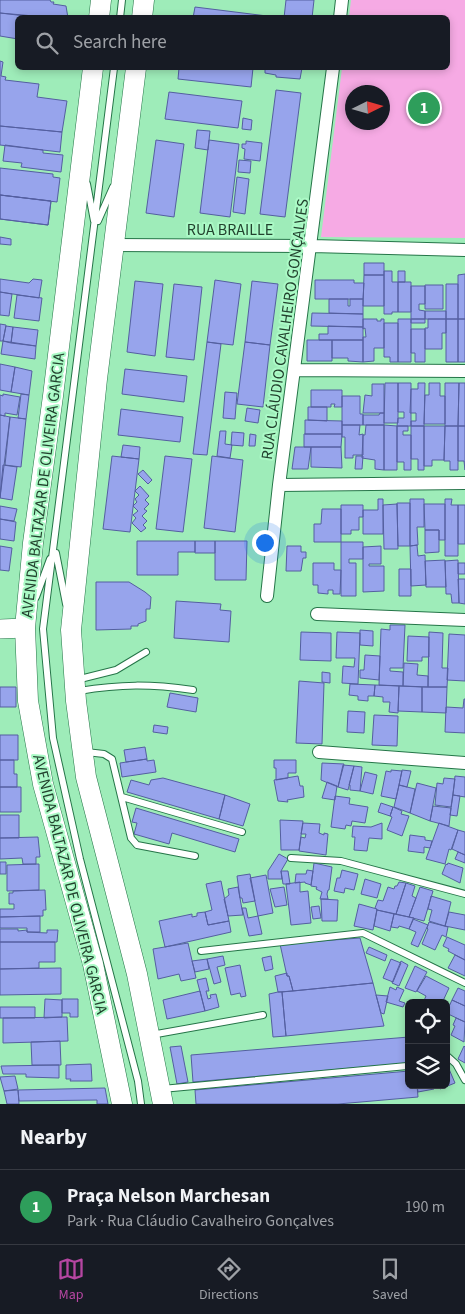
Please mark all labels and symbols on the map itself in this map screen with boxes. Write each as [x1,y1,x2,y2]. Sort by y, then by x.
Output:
north arrow [345,85,390,130]
pin: 1 [408,89,440,127]
street label: RUA CLÁUDIO CAVALHEIRO GONÇALVES [256,197,314,461]
street label: RUA BRAILLE [187,219,273,241]
street label: AVENIDA BALTAZAR DE OLIVEIRA GARCIA [16,351,70,619]
your location [252,530,278,556]
street label: AVENIDA BALTAZAR DE OLIVEIRA GARCIA [27,752,113,1017]

